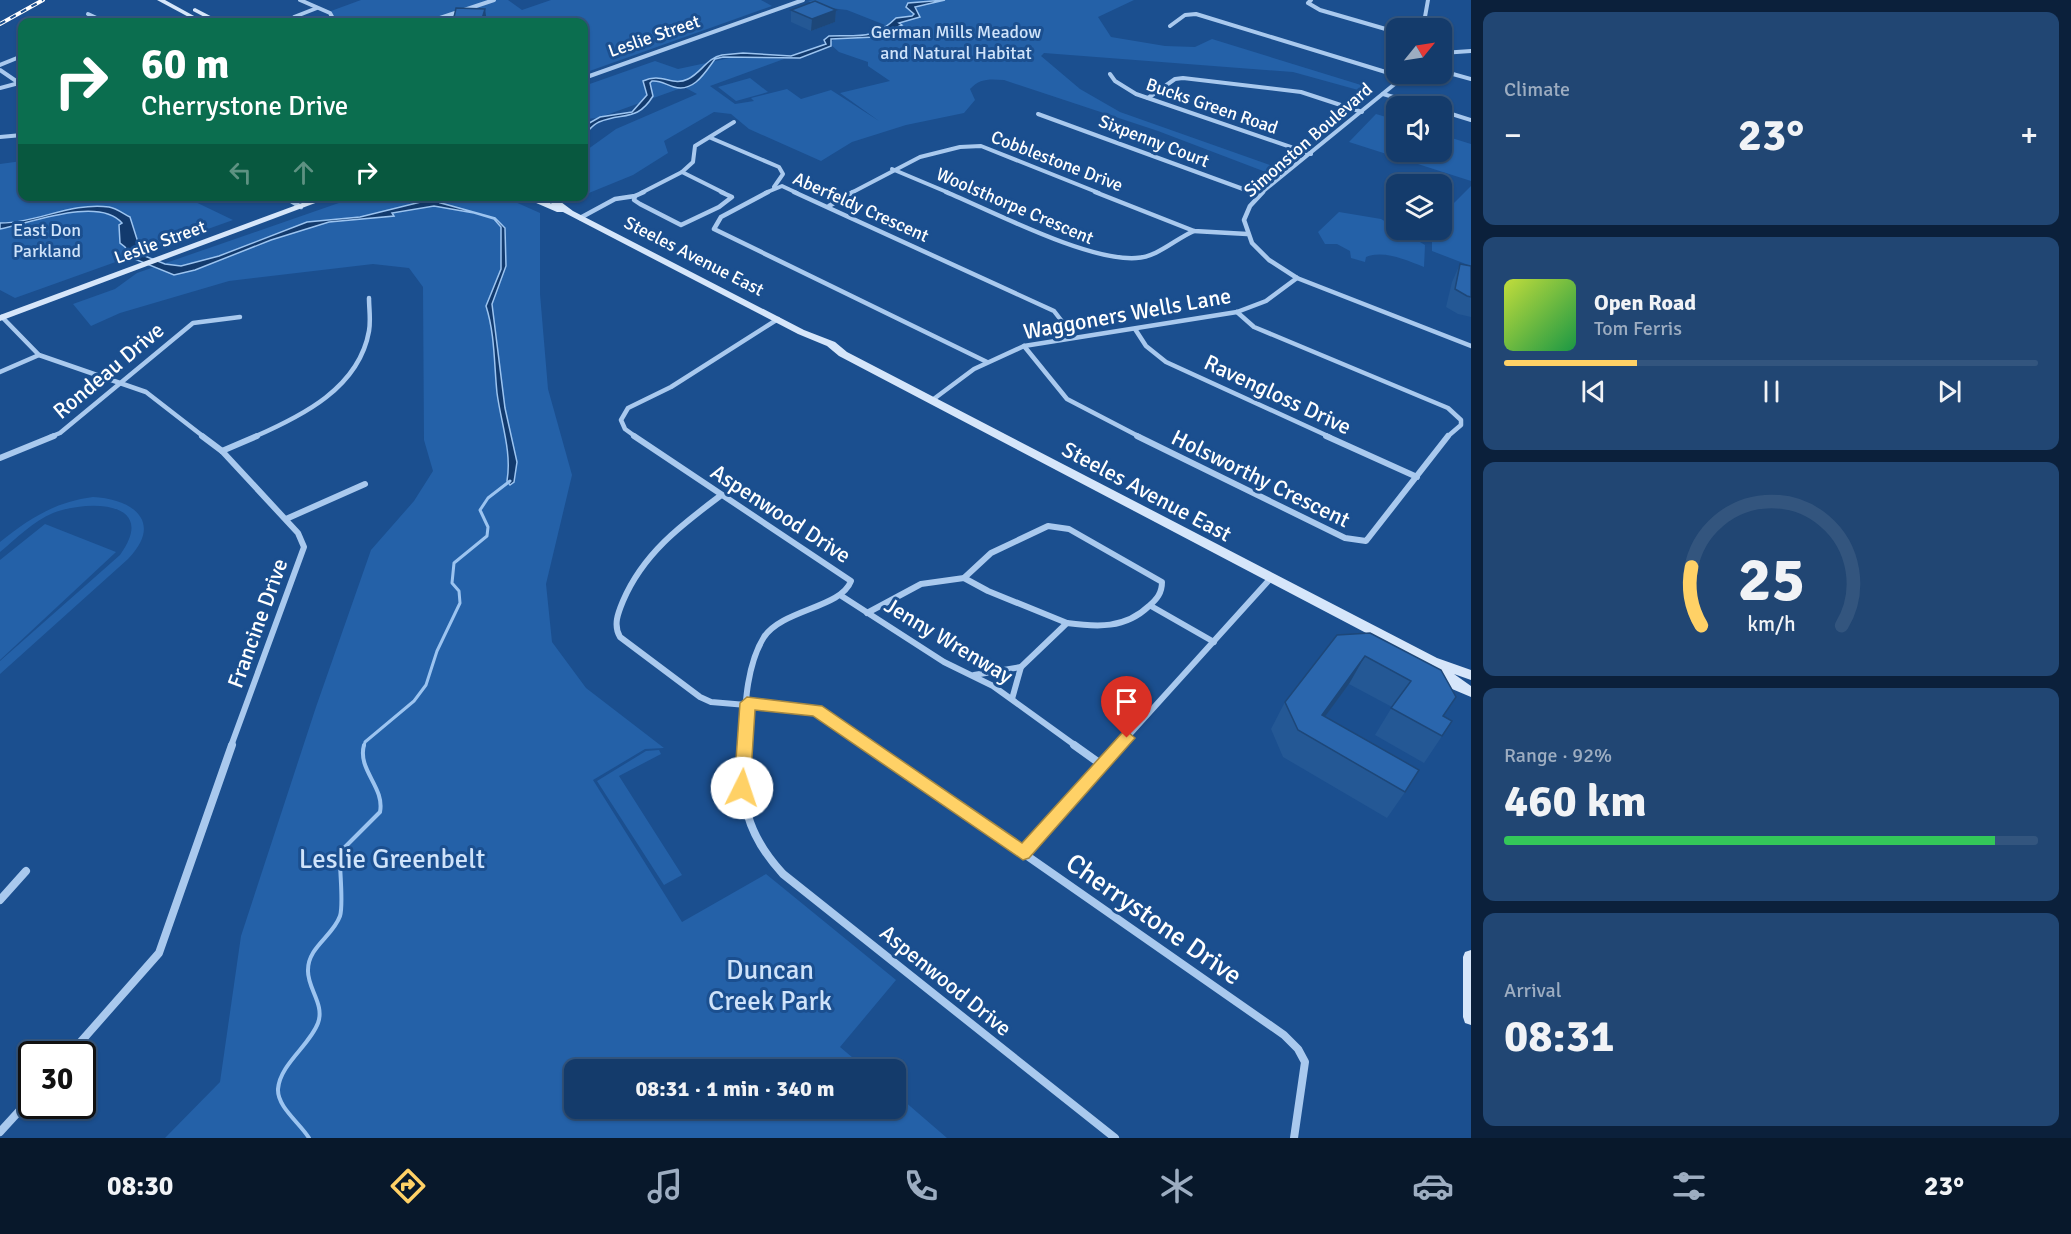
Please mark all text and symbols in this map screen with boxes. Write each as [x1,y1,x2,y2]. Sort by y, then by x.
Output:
street label: Leslie Street [605,10,703,62]
north arrow [1386,18,1452,84]
map controls [1386,18,1452,240]
park label: German Mills Meadow and Natural Habitat [871,21,1041,64]
text: 60 m [141,39,230,90]
icon: right [42,42,120,120]
street label: Bucks Green Road [1143,73,1281,139]
text: Climate [1504,77,1570,102]
street label: Simonston Boulevard [1239,78,1377,202]
text: Cherrystone Drive [141,90,348,123]
button: sound [1386,96,1452,162]
text: 23° [1738,108,1804,163]
street label: Sixpenny Court [1096,110,1212,172]
text: − [1504,115,1522,156]
text: + [2020,115,2038,156]
street label: Cobblestone Drive [988,126,1126,196]
icon: left [224,156,257,189]
icon: ahead [287,156,320,189]
icon: right [350,156,383,189]
street label: Woolsthorpe Crescent [933,163,1097,249]
street label: Aberfeldy Crescent [790,167,932,247]
button: layers [1386,174,1452,240]
street label: Steeles Avenue East [621,211,767,301]
street label: Leslie Street [111,215,209,269]
park label: East Don Parkland [13,219,81,262]
street label: Waggoners Wells Lane [1021,282,1233,345]
text: Open Road [1594,289,1696,316]
street label: Rondeau Drive [47,316,169,425]
text: Tom Ferris [1594,316,1682,341]
street label: Ravengloss Drive [1200,349,1356,440]
icon: previous [1577,375,1610,408]
icon: pause [1755,375,1788,408]
icon: next [1933,375,1966,408]
street label: Holsworthy Crescent [1167,424,1355,533]
street label: Steeles Avenue East [1057,435,1236,548]
street label: Aspenwood Drive [706,458,856,569]
text: 25 [1737,541,1805,618]
street label: Francine Drive [222,555,293,692]
street label: Jenny Wrenway [880,591,1019,690]
text: km/h [1747,611,1795,637]
pin [1101,676,1152,738]
icon: arrive [1110,685,1143,718]
text: Range · 92% [1504,743,1612,768]
position arrow [710,756,774,820]
text: 460 km [1504,774,1647,829]
park label: Leslie Greenbelt [299,843,485,876]
street label: Cherrystone Drive [1059,846,1248,992]
street label: Aspenwood Drive [874,919,1017,1042]
park label: Duncan Creek Park [708,954,833,1018]
text: Arrival [1504,978,1562,1003]
text: 08:31 [1504,1009,1614,1064]
speed limit sign: 30 [18,1041,96,1119]
text: 08:31 · 1 min · 340 m [635,1075,835,1102]
icon: directions [387,1165,429,1207]
icon: music [644,1165,686,1207]
icon: phone [900,1165,942,1207]
icon: climate [1156,1165,1198,1207]
icon: car [1412,1165,1454,1207]
icon: filters [1668,1165,1710,1207]
text: 08:30 [107,1170,173,1203]
text: 23° [1924,1170,1964,1203]

